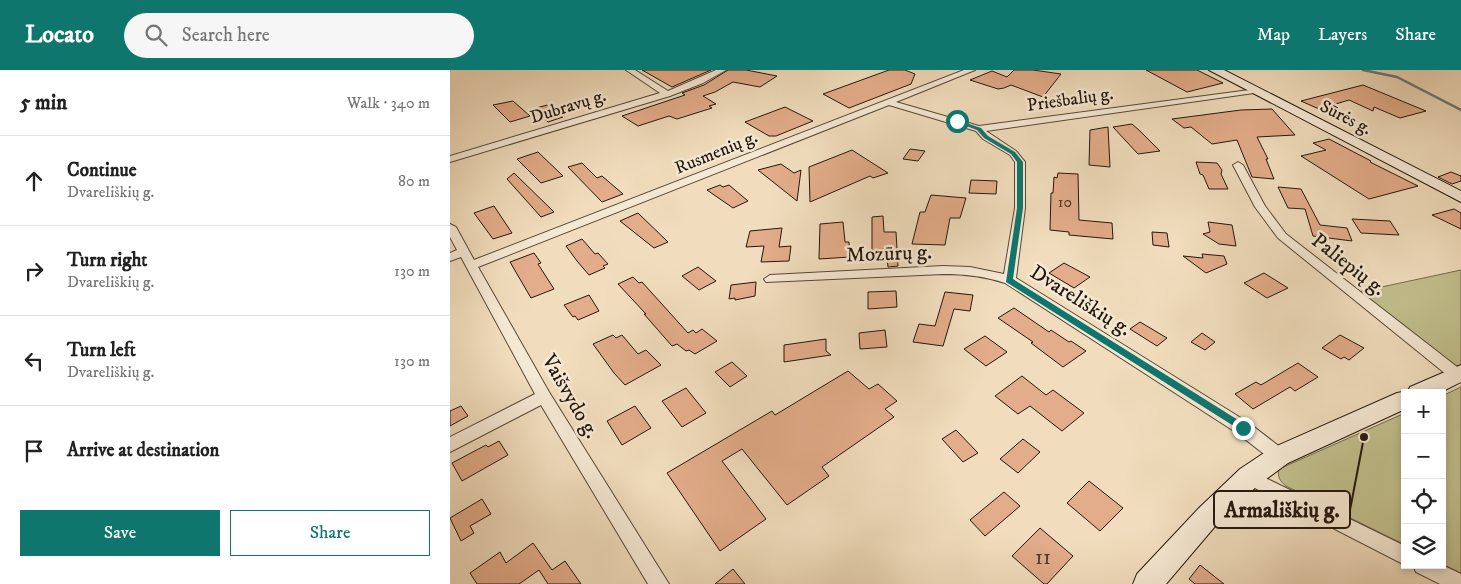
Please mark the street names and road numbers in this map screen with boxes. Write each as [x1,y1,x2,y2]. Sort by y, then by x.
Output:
street label: Priešbalių g. [1026,83,1115,117]
street label: Dubravų g. [528,85,609,129]
street label: Sūrės g. [1316,96,1375,140]
street label: Rusmenių g. [672,126,761,179]
street label: Paliepių g. [1306,228,1391,302]
street label: Mozūrų g. [846,240,932,268]
street label: Dvareliškių g. [1025,259,1136,342]
street label: Vaišvydo g. [535,349,605,443]

